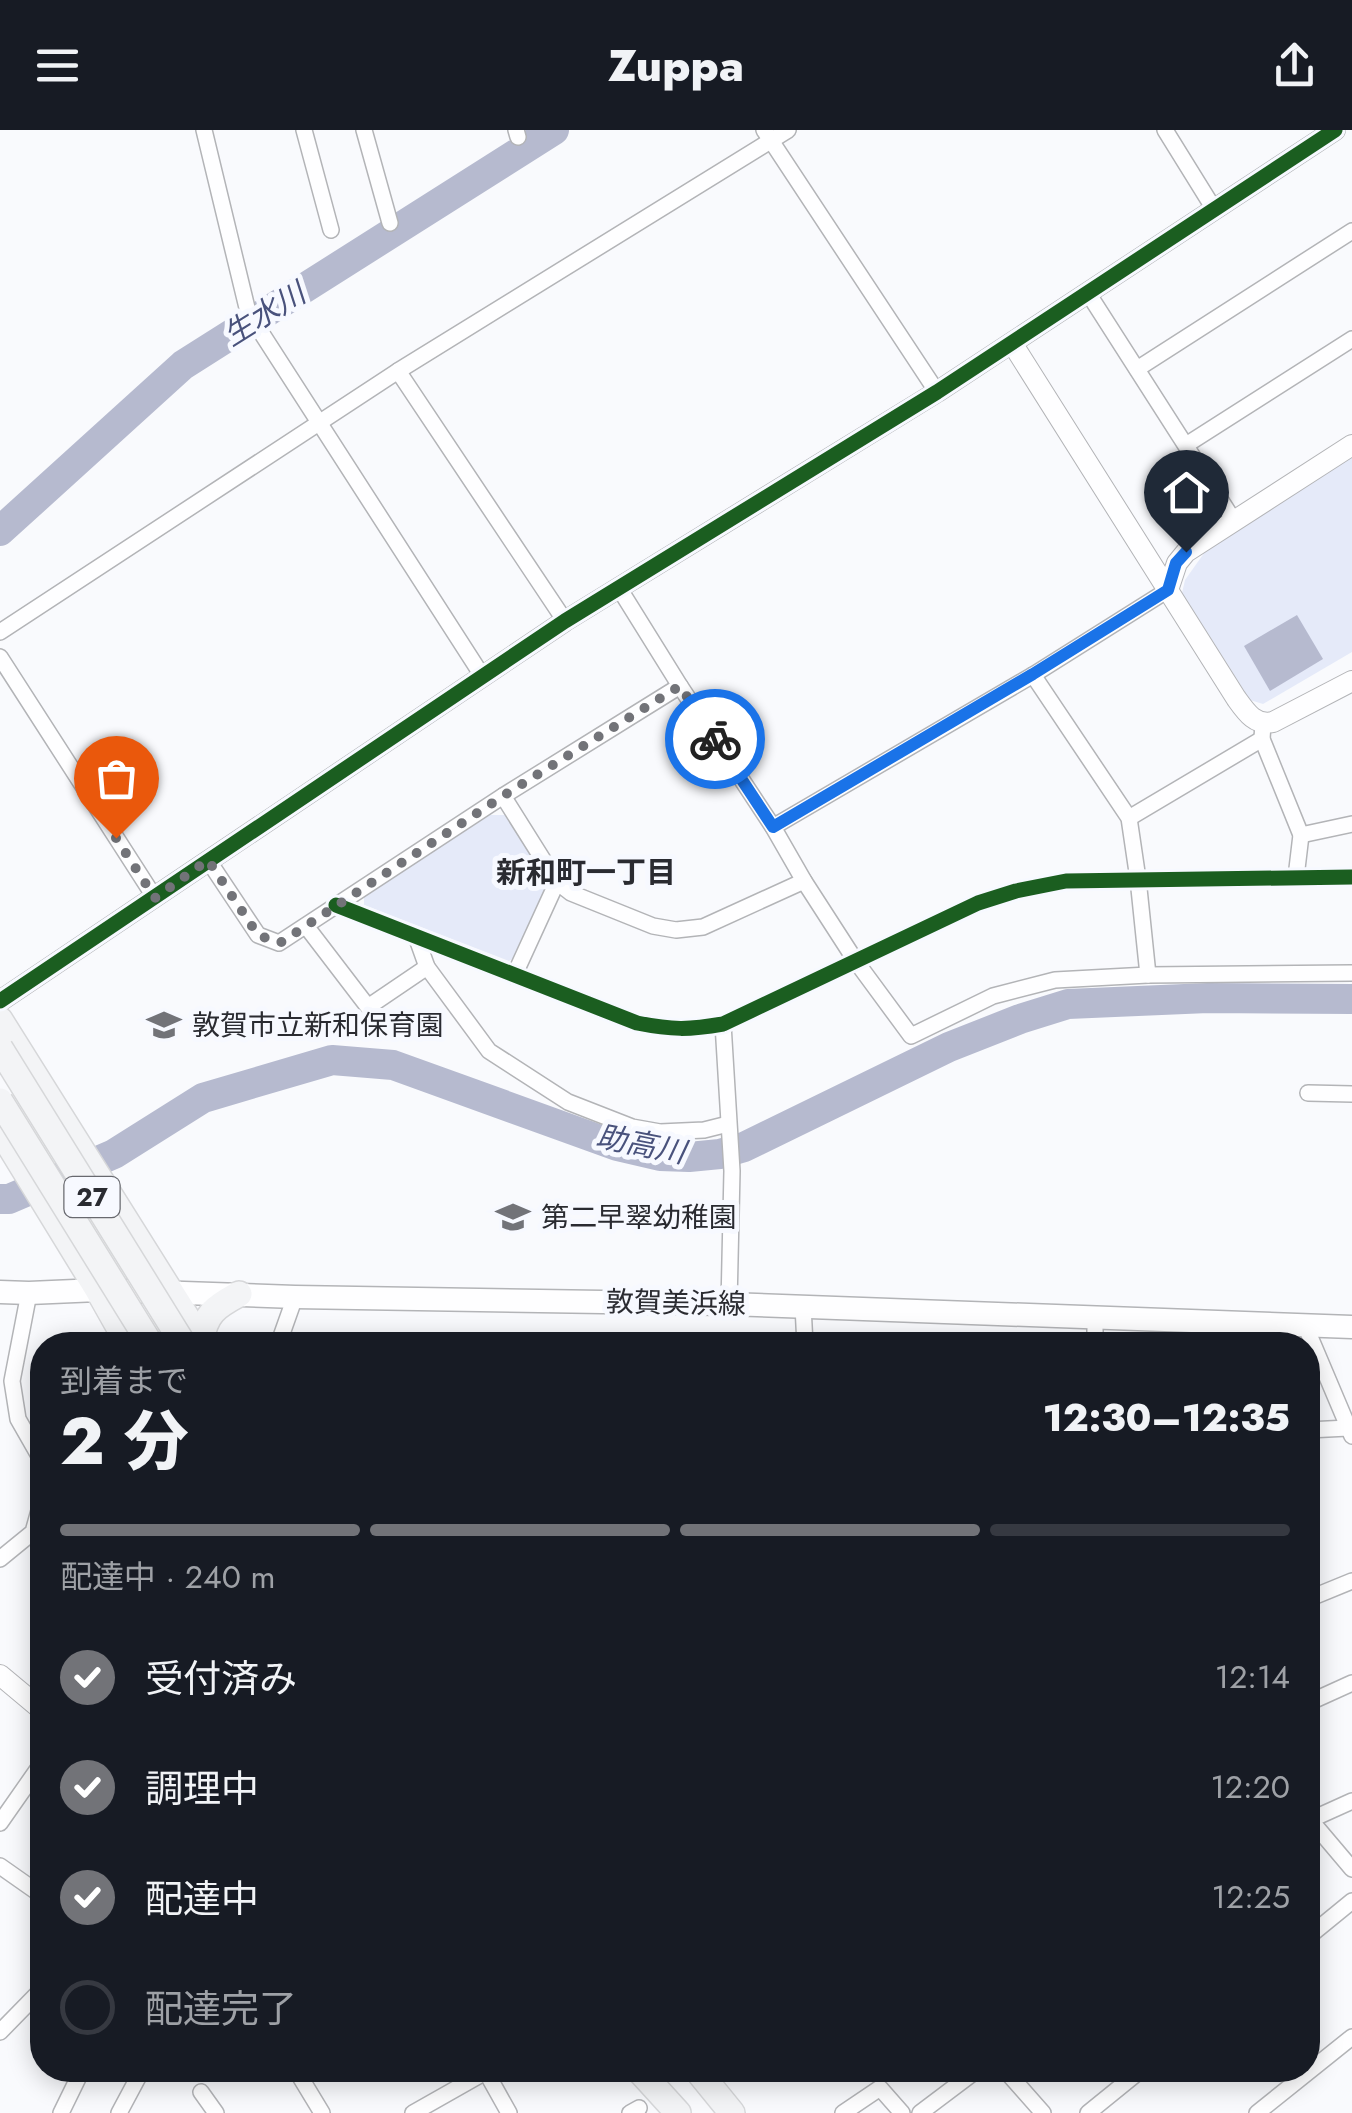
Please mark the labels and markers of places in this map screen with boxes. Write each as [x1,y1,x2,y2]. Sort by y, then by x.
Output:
pin [1144,450,1229,553]
pin [74,736,159,839]
place label: 敦賀市立新和保育園 [192,1005,444,1046]
school or university icon: 敦賀市立新和保育園 [145,1006,183,1044]
place label: 第二早翠幼稚園 [541,1197,737,1238]
school or university icon: 第二早翠幼稚園 [494,1198,532,1236]

